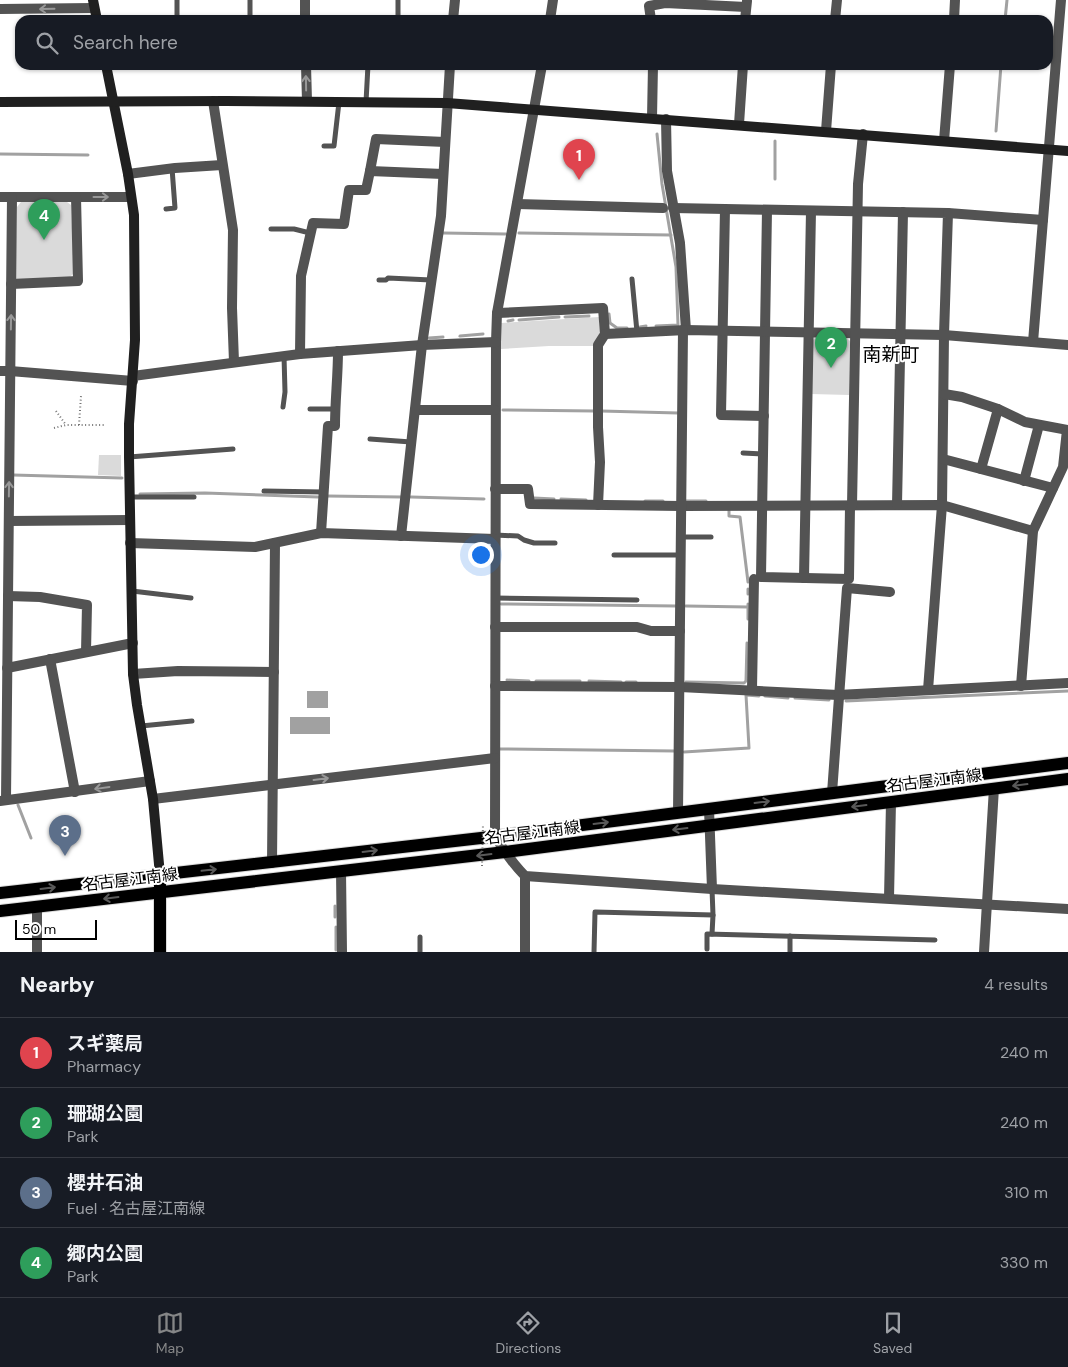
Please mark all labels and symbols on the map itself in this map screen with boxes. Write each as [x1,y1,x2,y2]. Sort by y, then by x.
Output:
one-way arrow [39,4,56,14]
one-way arrow [302,75,311,91]
pin: 1 [563,139,595,180]
one-way arrow [92,192,109,202]
pin: 4 [28,199,60,240]
one-way arrow [6,314,16,330]
pin: 2 [815,327,847,368]
district label: 南新町 [862,342,920,367]
one-way arrow [4,481,14,498]
your location [468,542,494,568]
street label: 名古屋江南線 [885,764,983,797]
one-way arrow [313,774,329,784]
one-way arrow [1012,780,1028,790]
one-way arrow [94,783,110,793]
one-way arrow [754,797,770,807]
one-way arrow [851,801,867,811]
pin: 3 [49,815,81,856]
street label: 名古屋江南線 [483,816,581,849]
one-way arrow [593,818,609,828]
one-way arrow [672,824,688,834]
one-way arrow [362,846,378,856]
one-way arrow [476,850,492,860]
street label: 名古屋江南線 [81,863,179,896]
one-way arrow [200,865,216,875]
one-way arrow [40,883,56,893]
one-way arrow [104,893,120,903]
scale bar [15,917,98,940]

